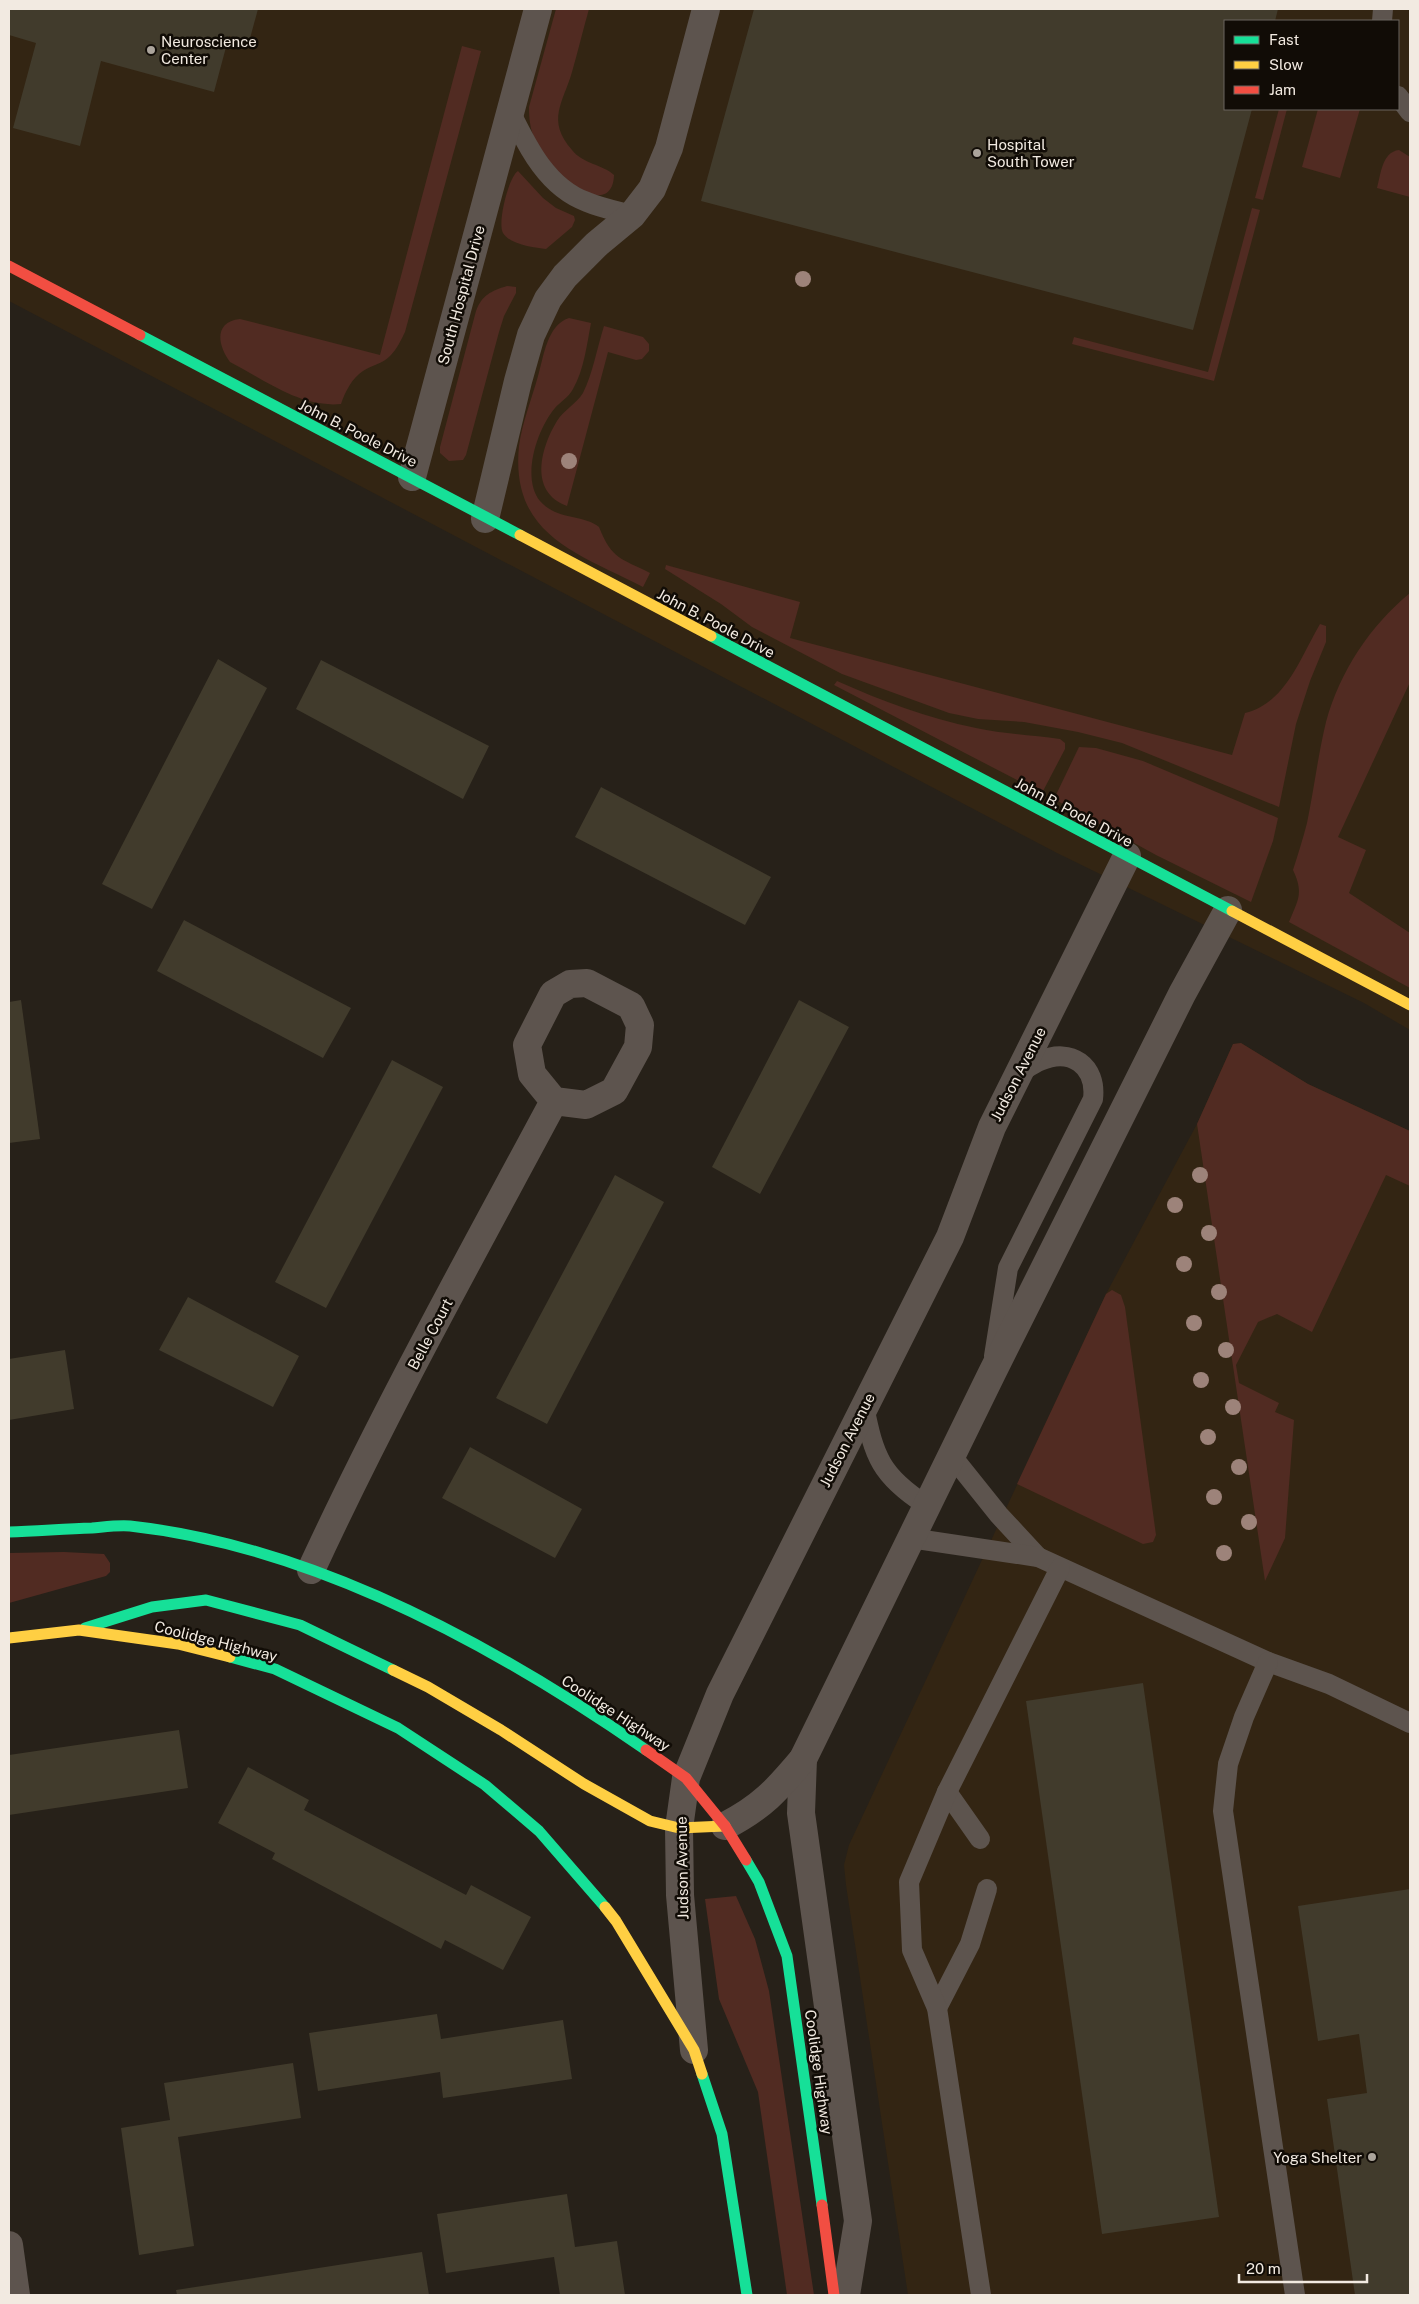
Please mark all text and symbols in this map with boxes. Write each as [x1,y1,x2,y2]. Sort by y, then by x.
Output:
legend [1224,20,1399,110]
text: Fast [1269,31,1299,48]
place label: Neuroscience Center [161,33,257,67]
marker: Neuroscience Center [145,44,157,56]
text: Slow [1269,56,1304,73]
text: Jam [1269,81,1296,98]
place label: Hospital South Tower [987,136,1075,170]
marker: Hospital South Tower [971,147,983,159]
street label: South Hospital Drive [434,223,488,367]
street label: John B. Poole Drive [296,396,420,470]
street label: John B. Poole Drive [654,585,778,661]
street label: John B. Poole Drive [1012,774,1136,850]
street label: Judson Avenue [987,1024,1049,1124]
street label: Belle Court [404,1295,456,1373]
street label: Judson Avenue [816,1390,878,1490]
street label: Coolidge Highway [153,1618,279,1664]
street label: Coolidge Highway [559,1672,673,1754]
street label: Judson Avenue [673,1816,691,1920]
street label: Coolidge Highway [802,2008,836,2136]
place label: Yoga Shelter [1273,2149,1362,2166]
marker: Yoga Shelter [1366,2151,1378,2163]
scale bar [1239,2252,1366,2284]
text: 20 m [1246,2260,1281,2277]

